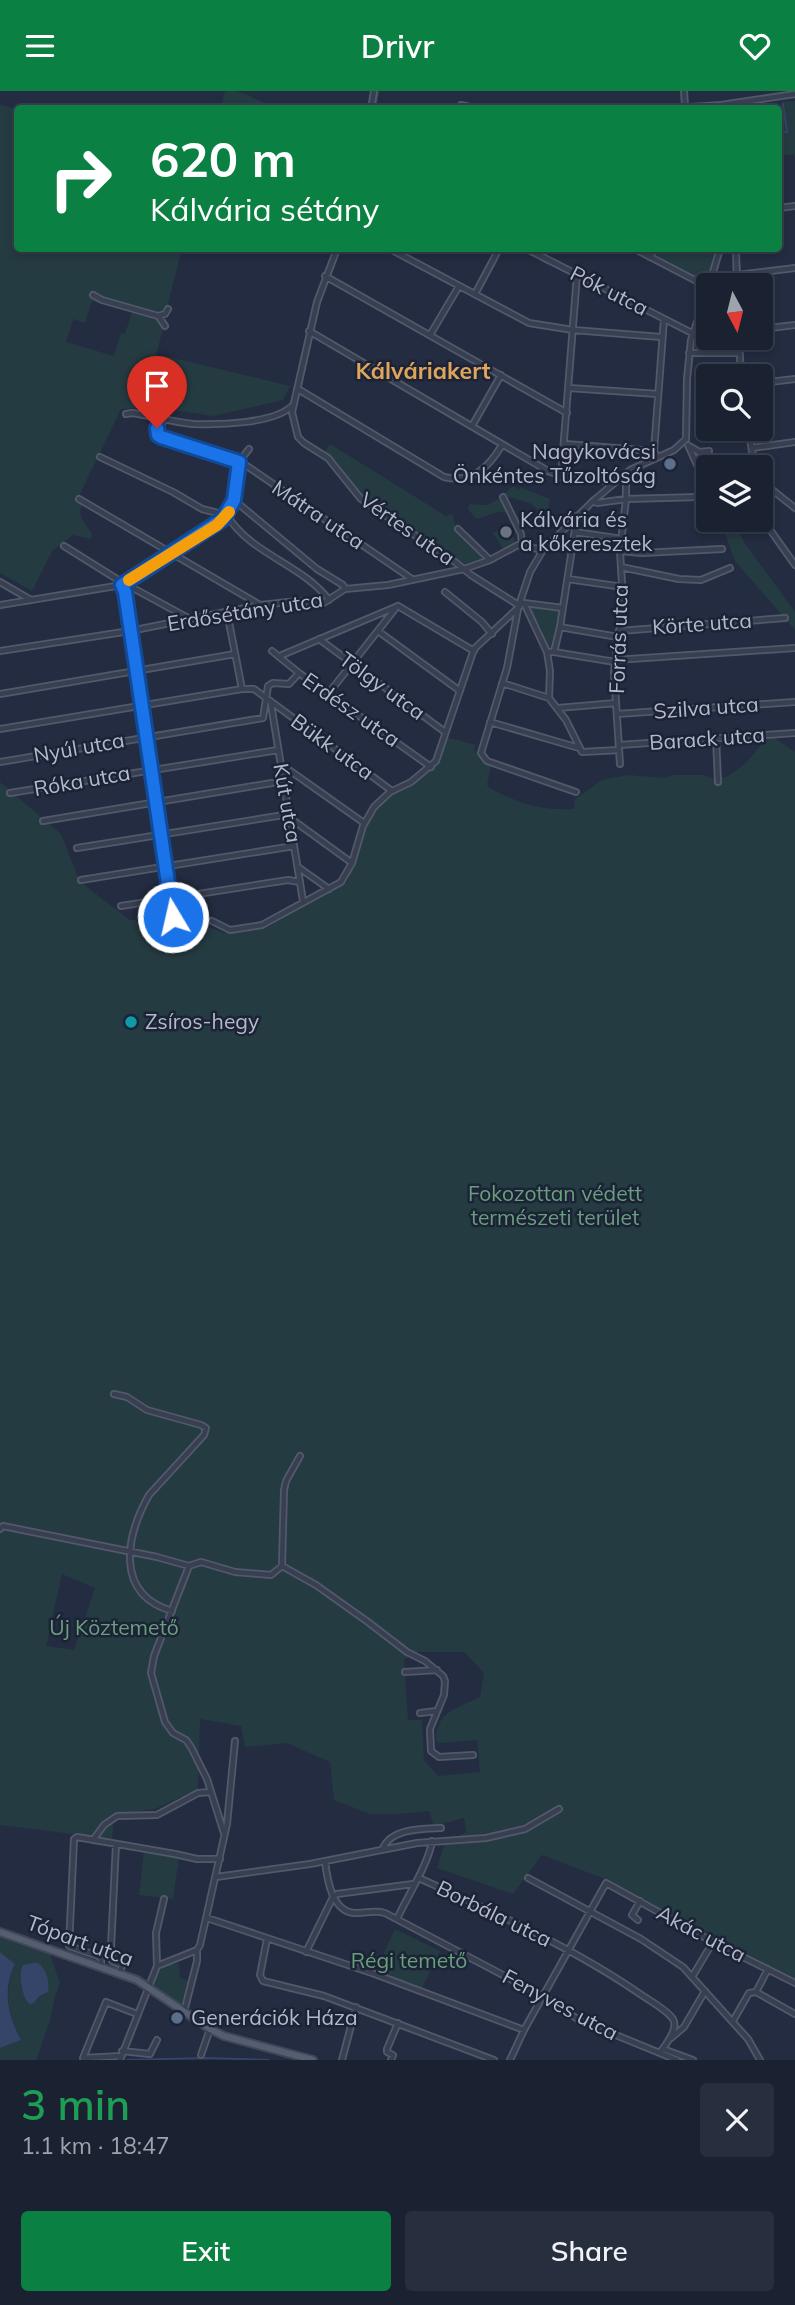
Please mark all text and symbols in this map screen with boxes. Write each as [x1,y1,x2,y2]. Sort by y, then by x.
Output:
text: Drivr [361,26,434,66]
icon: menu [21,27,59,65]
icon: heart [736,27,774,65]
text: 620 m [150,128,296,189]
icon: right [35,133,126,224]
text: Kálvária sétány [150,189,379,229]
street label: Pók utca [566,260,653,321]
north arrow [696,273,774,350]
map controls [696,273,773,532]
pin [127,356,187,428]
district label: Kálváriakert [355,356,491,385]
button: search [696,364,773,441]
icon: arrive [138,367,176,405]
place label: Nagykovácsi Önkéntes Tűzoltóság [453,438,656,488]
button: layers [696,455,773,532]
marker: Nagykovácsi Önkéntes Tűzoltóság [662,456,678,472]
street label: Mátra utca [267,474,370,555]
street label: Vértes utca [355,486,460,570]
place label: Kálvária és a kőkeresztek [520,506,652,556]
marker: Kálvária és a kőkeresztek [498,524,514,540]
street label: Forrás utca [603,584,633,694]
street label: Erdősétány utca [165,586,325,636]
street label: Körte utca [651,607,753,639]
street label: Tölgy utca [335,645,431,725]
street label: Erdész utca [298,666,405,752]
street label: Szilva utca [653,690,759,724]
street label: Bükk utca [286,708,379,785]
street label: Barack utca [648,721,766,755]
street label: Nyúl utca [31,726,126,768]
street label: Róka utca [32,759,132,801]
street label: Kút utca [268,761,308,845]
position arrow [136,880,210,954]
place label: Zsíros-hegy [145,1008,259,1034]
marker: Zsíros-hegy [123,1014,139,1030]
park label: Fokozottan védett természeti terület [468,1180,642,1230]
park label: Új Köztemető [49,1614,179,1640]
street label: Borbála utca [433,1874,556,1952]
street label: Akác utca [653,1899,750,1967]
street label: Tópart utca [23,1909,137,1971]
park label: Régi temető [351,1947,467,1973]
street label: Fenyves utca [498,1963,623,2045]
place label: Generációk Háza [191,2004,358,2030]
marker: Generációk Háza [169,2010,185,2026]
text: 3 min [21,2078,130,2131]
button: close [700,2083,774,2157]
text: 1.1 km · 18:47 [21,2131,170,2160]
button: Exit [21,2211,391,2291]
button: Share [405,2211,774,2291]

